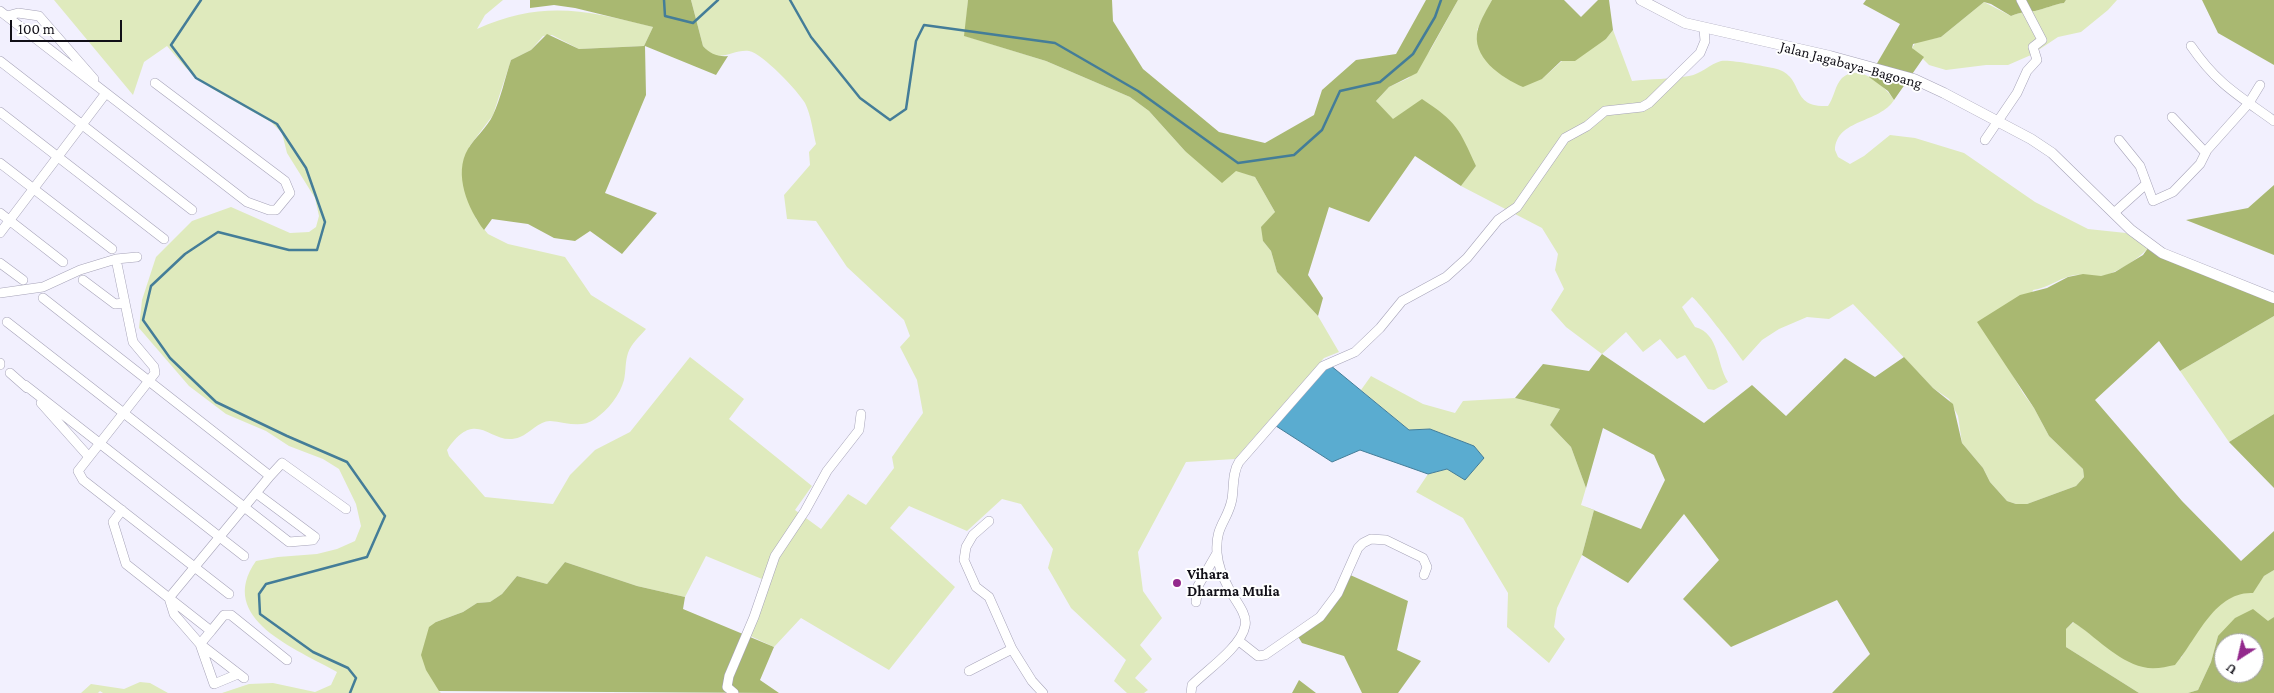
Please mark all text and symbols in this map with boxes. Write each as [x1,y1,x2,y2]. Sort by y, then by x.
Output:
scale bar [12,10,125,42]
text: 100 m [18,21,55,37]
street label: Jalan Jagabaya–Bagoang [1778,37,1924,93]
place label: Vihara Dharma Mulia [1187,565,1280,600]
marker: Vihara Dharma Mulia [1171,577,1183,589]
north arrow [2214,633,2264,683]
text: U [2222,660,2239,679]

